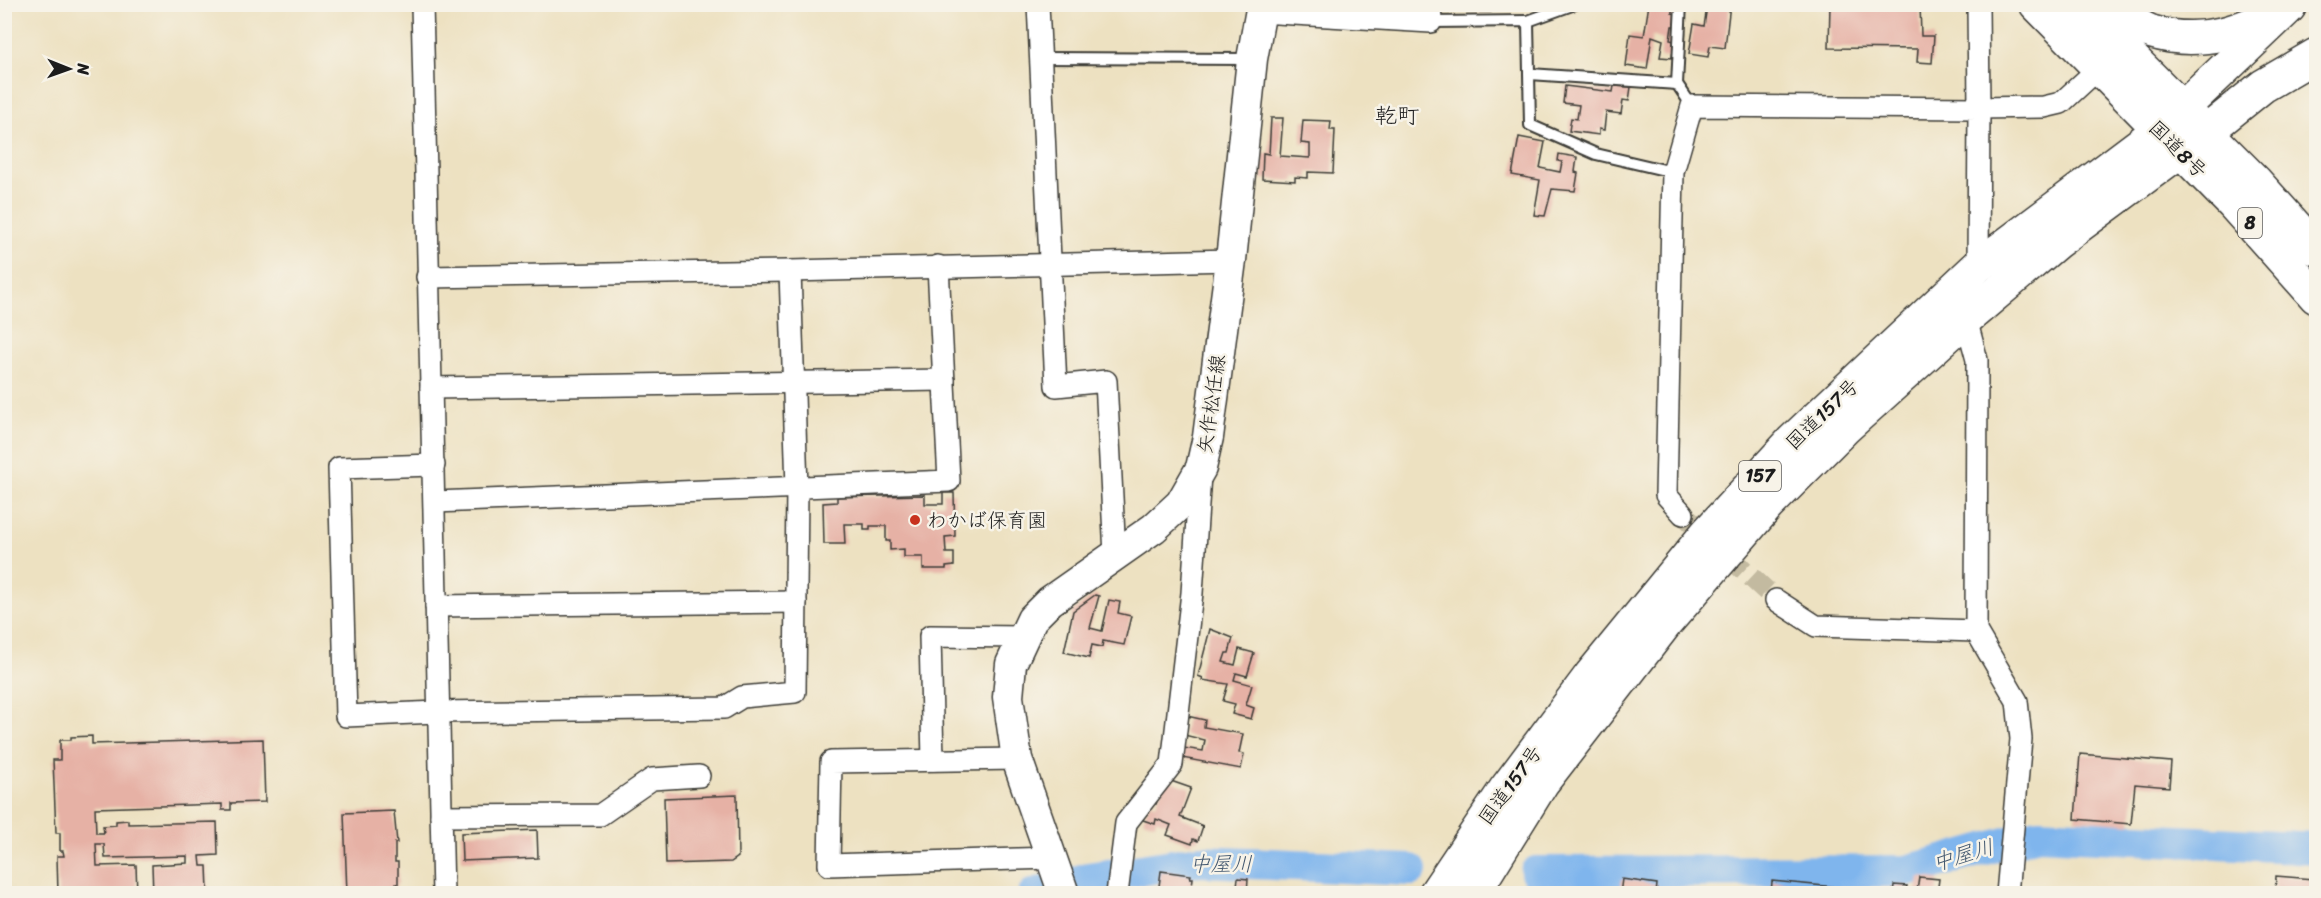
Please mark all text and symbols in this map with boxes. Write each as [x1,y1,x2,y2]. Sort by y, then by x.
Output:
north arrow [39,39,99,99]
text: N [69,62,98,76]
district label: 乾町 [1375,96,1419,135]
street label: 国道8号 [2140,112,2215,187]
road number: 8 [2238,208,2262,238]
street label: 矢作松任線 [1187,352,1236,456]
street label: 国道157号 [1777,370,1868,459]
road number: 157 [1739,461,1781,491]
place label: わかば保育園 [927,503,1047,538]
marker: わかば保育園 [908,513,922,527]
street label: 国道157号 [1469,738,1552,833]
water label: 中屋川 [1927,828,1999,882]
water label: 中屋川 [1190,845,1253,883]

